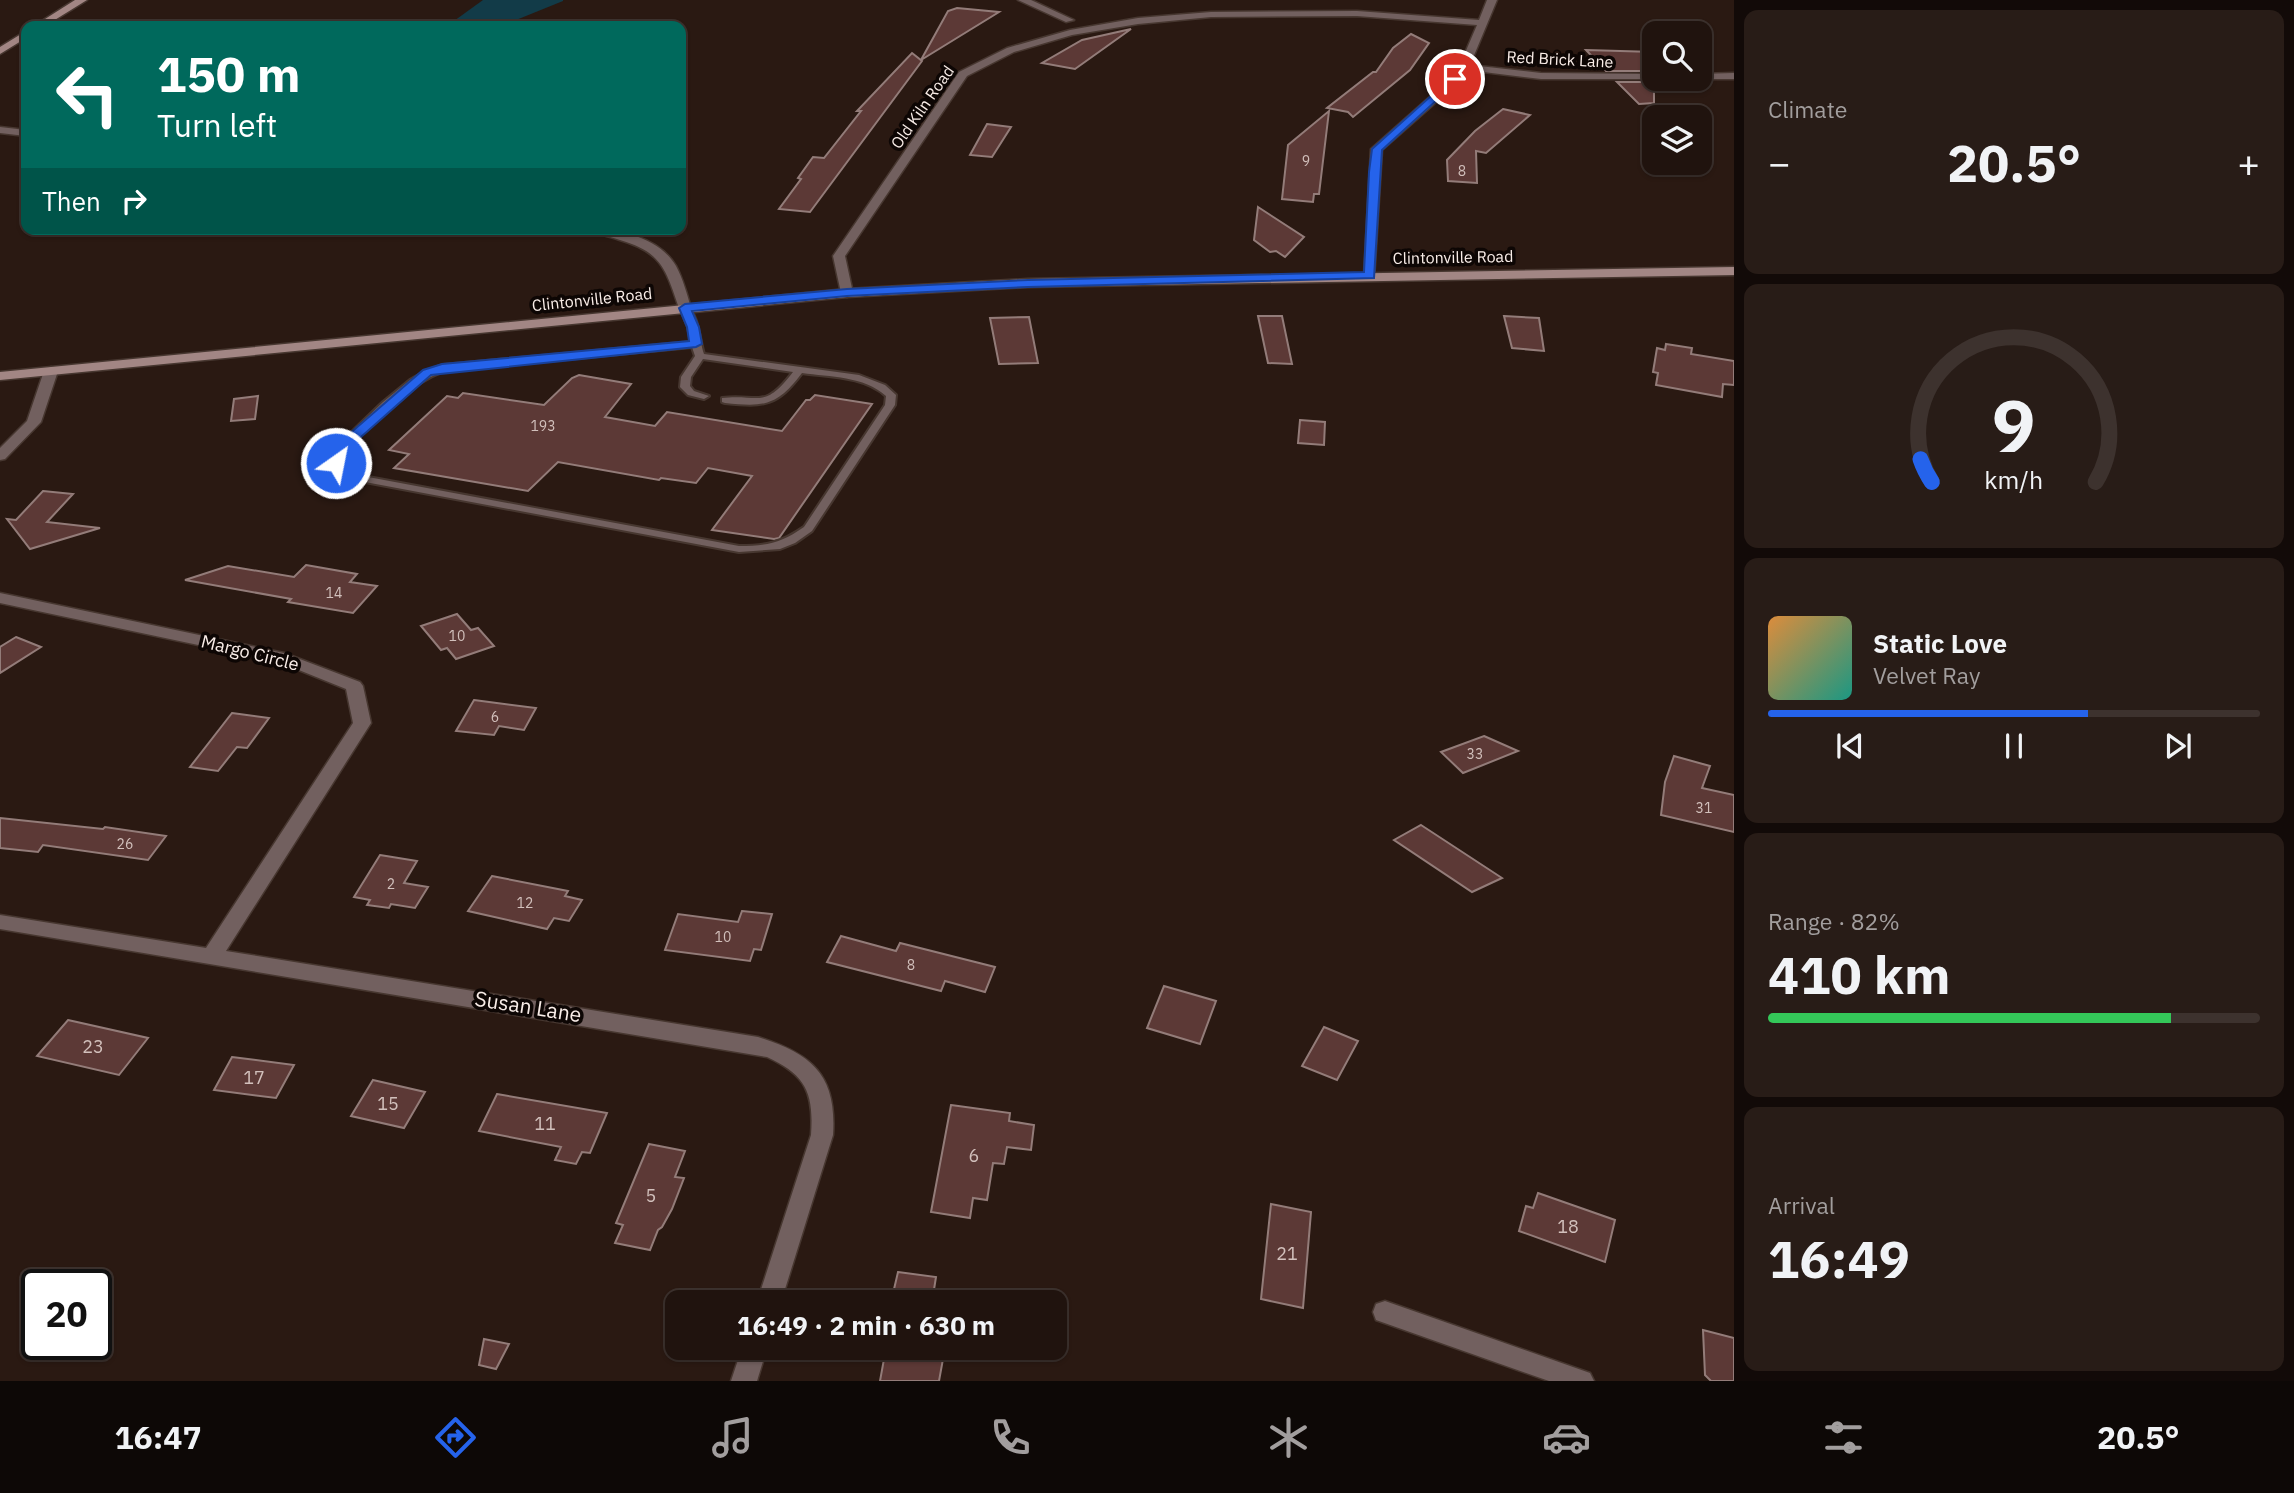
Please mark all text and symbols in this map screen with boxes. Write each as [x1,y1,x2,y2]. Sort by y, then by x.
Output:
map controls [1642,21,1712,175]
button: search [1642,21,1712,91]
text: 150 m [157,42,301,105]
street label: Red Brick Lane [1506,46,1614,72]
icon: left [42,49,133,140]
pin [1425,49,1485,109]
icon: arrive [1436,60,1474,98]
street label: Old Kiln Road [886,62,958,152]
text: Climate [1768,94,1847,124]
text: Turn left [157,104,277,146]
button: layers [1642,105,1712,175]
text: 20.5° [1947,129,2081,196]
text: − [1768,138,1791,187]
text: + [2237,138,2260,187]
house number: 9 [1302,152,1310,170]
house number: 8 [1458,162,1466,180]
icon: right [115,182,153,220]
text: Then [42,184,101,218]
street label: Clintonville Road [1392,246,1514,268]
street label: Clintonville Road [531,283,653,315]
text: 9 [1992,378,2036,473]
house number: 193 [530,417,556,435]
position arrow [299,426,373,500]
text: km/h [1985,463,2043,496]
house number: 14 [326,584,342,602]
text: Static Love [1873,626,2007,660]
house number: 10 [449,627,465,645]
street label: Margo Circle [199,629,302,676]
text: Velvet Ray [1873,660,1980,690]
house number: 6 [491,708,499,726]
icon: previous [1831,727,1869,765]
icon: pause [1995,727,2033,765]
icon: next [2159,727,2197,765]
house number: 33 [1467,745,1483,763]
house number: 31 [1696,799,1712,817]
house number: 26 [117,835,133,853]
house number: 2 [387,875,395,893]
house number: 12 [517,894,533,912]
text: Range · 82% [1768,906,1900,936]
house number: 10 [715,928,731,946]
text: 410 km [1768,941,1950,1008]
house number: 8 [907,956,915,974]
street label: Susan Lane [473,984,583,1028]
house number: 23 [82,1035,104,1058]
house number: 17 [243,1066,265,1089]
house number: 15 [377,1092,399,1115]
house number: 11 [534,1112,556,1135]
house number: 6 [969,1144,979,1167]
house number: 5 [646,1184,656,1207]
text: Arrival [1768,1190,1835,1220]
house number: 18 [1557,1215,1579,1238]
text: 16:49 [1768,1225,1910,1292]
house number: 21 [1276,1242,1298,1265]
speed limit sign: 20 [21,1269,112,1360]
text: 16:49 · 2 min · 630 m [737,1308,995,1342]
icon: directions [431,1413,480,1462]
icon: music [708,1413,757,1462]
icon: phone [986,1413,1035,1462]
icon: climate [1264,1413,1313,1462]
icon: car [1542,1413,1591,1462]
icon: filters [1819,1413,1868,1462]
text: 16:47 [114,1416,202,1458]
text: 20.5° [2097,1416,2180,1458]

